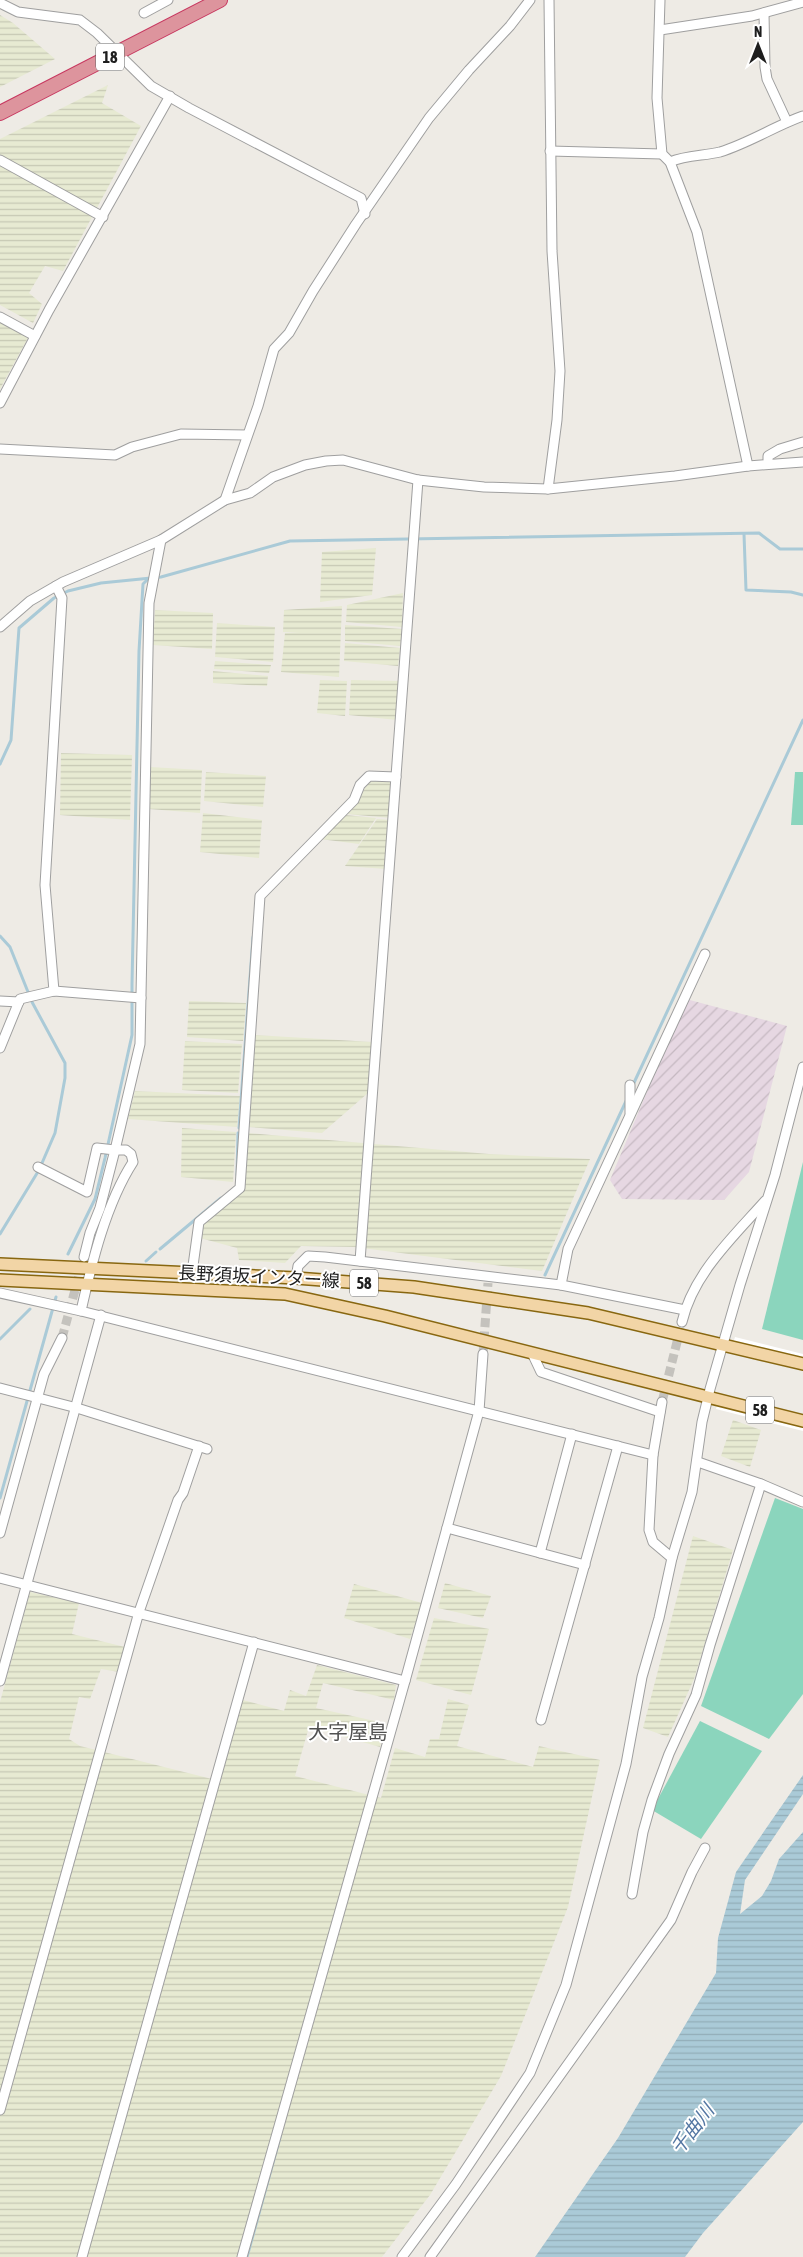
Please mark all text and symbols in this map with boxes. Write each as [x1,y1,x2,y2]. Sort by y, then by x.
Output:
north arrow [733,20,783,70]
text: N [754,24,762,40]
road number: 18 [96,44,124,70]
street label: 長野須坂インター線 [178,1262,340,1291]
road number: 58 [350,1270,378,1296]
road number: 58 [746,1396,774,1424]
district label: 大字屋島 [308,1720,388,1743]
water label: 千曲川 [666,2098,719,2158]

